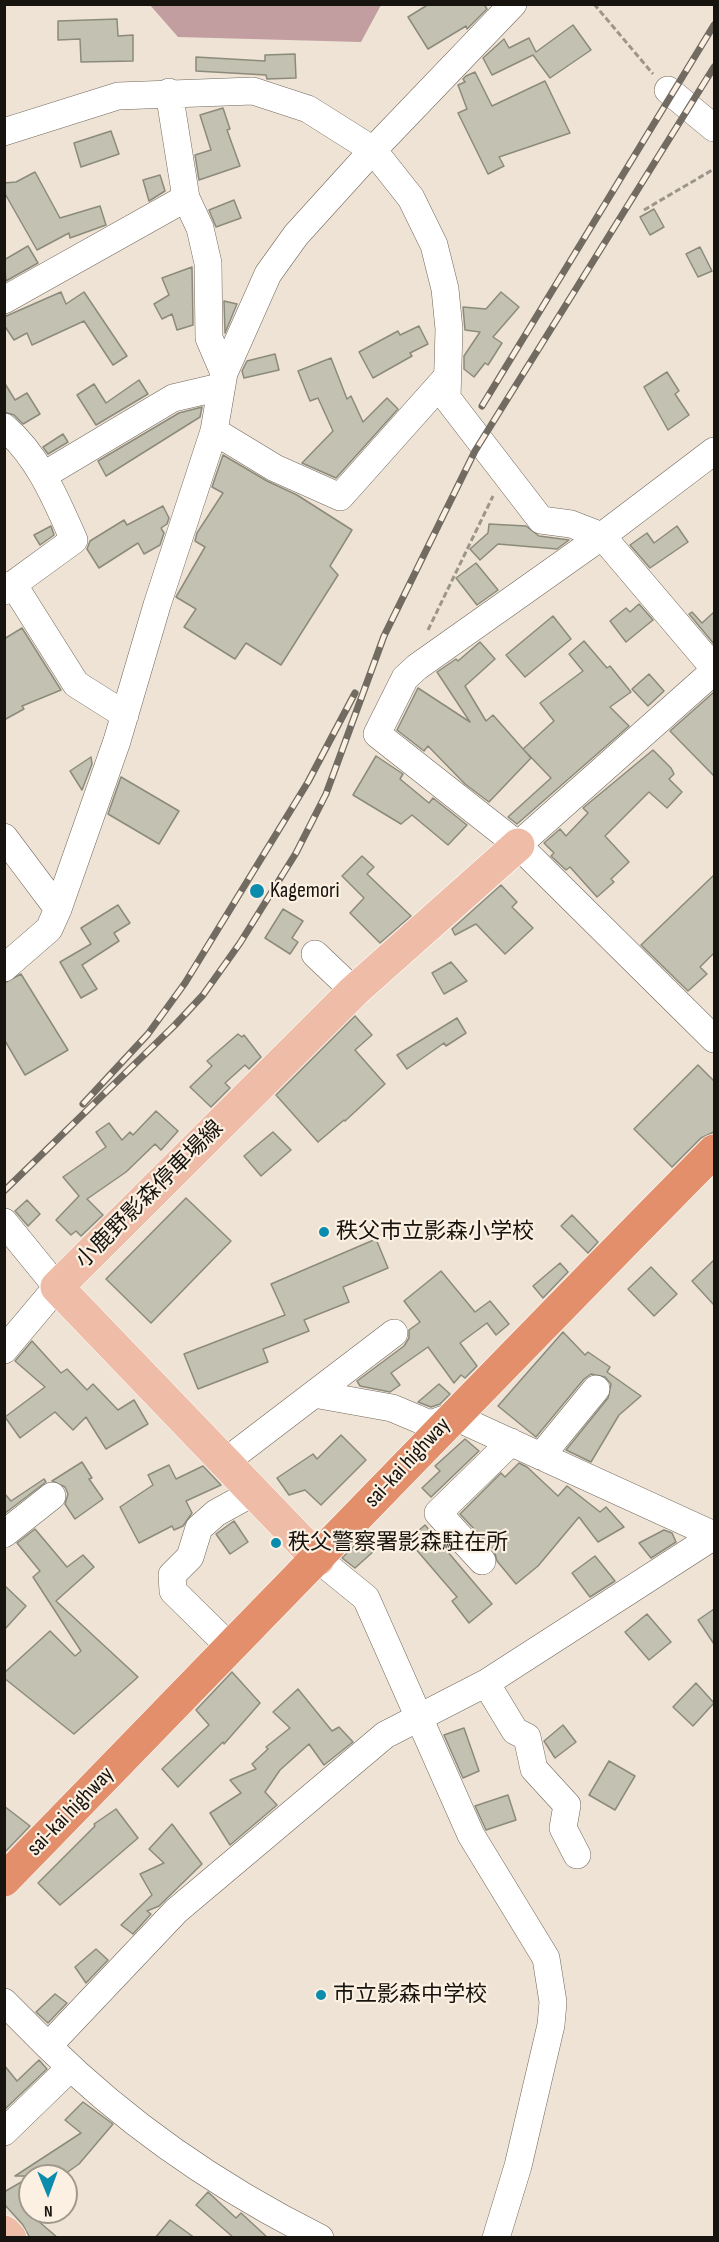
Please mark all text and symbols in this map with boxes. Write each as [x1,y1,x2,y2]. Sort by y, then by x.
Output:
place label: Kagemori [270,878,339,904]
marker: Kagemori [248,882,266,900]
street label: 小鹿野影森停車場線 [71,1116,229,1274]
place label: 秩父市立影森小学校 [336,1219,534,1245]
marker: 秩父市立影森小学校 [317,1225,331,1239]
street label: sai-kai highway [360,1412,456,1514]
place label: 秩父警察署影森駐在所 [288,1530,508,1556]
marker: 秩父警察署影森駐在所 [269,1536,283,1550]
street label: sai-kai highway [22,1762,120,1862]
place label: 市立影森中学校 [333,1982,487,2008]
marker: 市立影森中学校 [314,1988,328,2002]
north arrow [18,2164,78,2224]
text: N [44,2201,53,2220]

